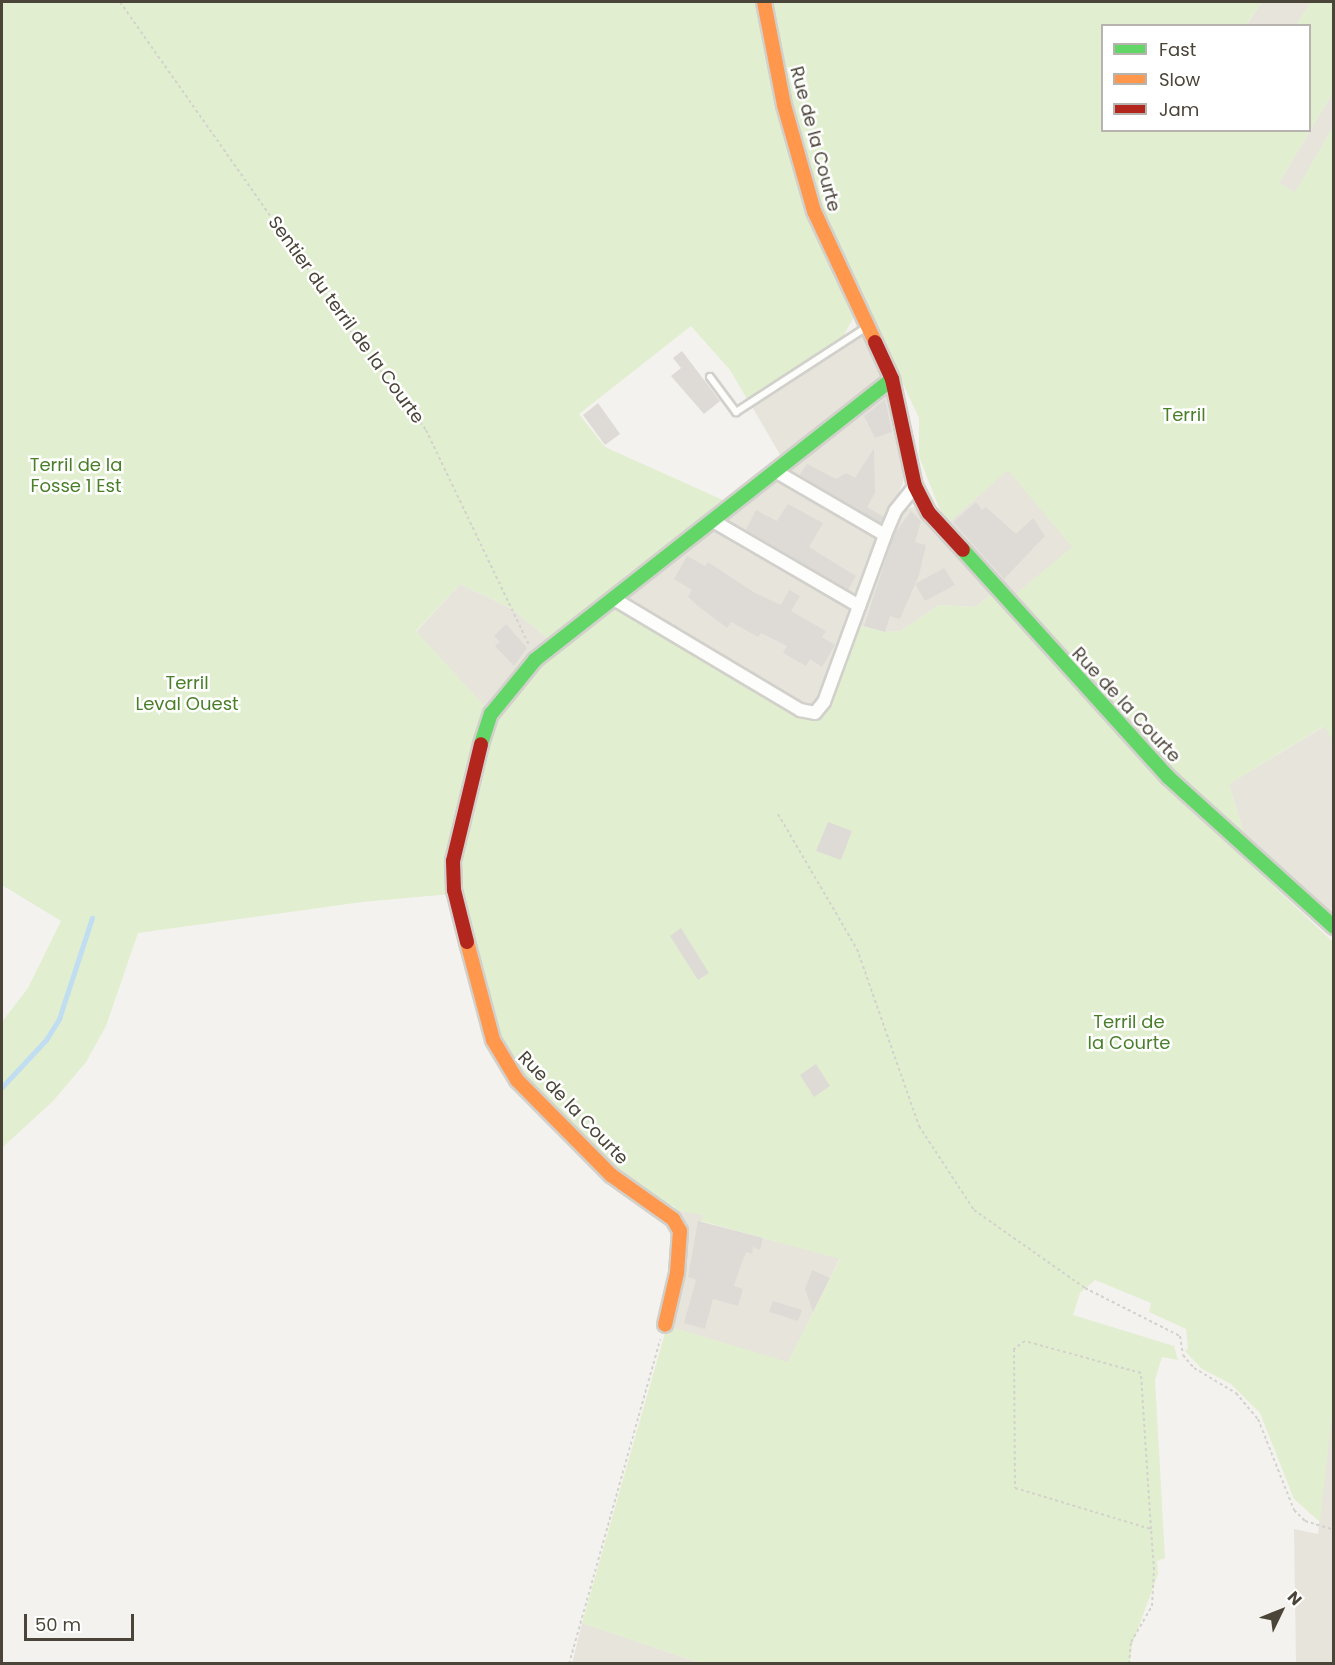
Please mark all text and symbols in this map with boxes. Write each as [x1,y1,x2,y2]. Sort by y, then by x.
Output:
legend [1101,24,1311,132]
text: Fast [1159,37,1196,62]
street label: Rue de la Courte [785,64,845,214]
text: Slow [1159,67,1200,92]
text: Jam [1159,97,1199,122]
street label: Sentier du terril de la Courte [263,212,429,428]
park label: Terril [1162,404,1206,426]
park label: Terril de la Fosse 1 Est [30,455,122,498]
street label: Rue de la Courte [1067,643,1185,767]
park label: Terril Leval Ouest [135,673,239,716]
park label: Terril de la Courte [1088,1012,1170,1054]
street label: Rue de la Courte [513,1047,633,1169]
north arrow [1251,1581,1311,1641]
text: N [1282,1586,1307,1611]
scale bar [27,1602,136,1640]
text: 50 m [35,1612,81,1637]

